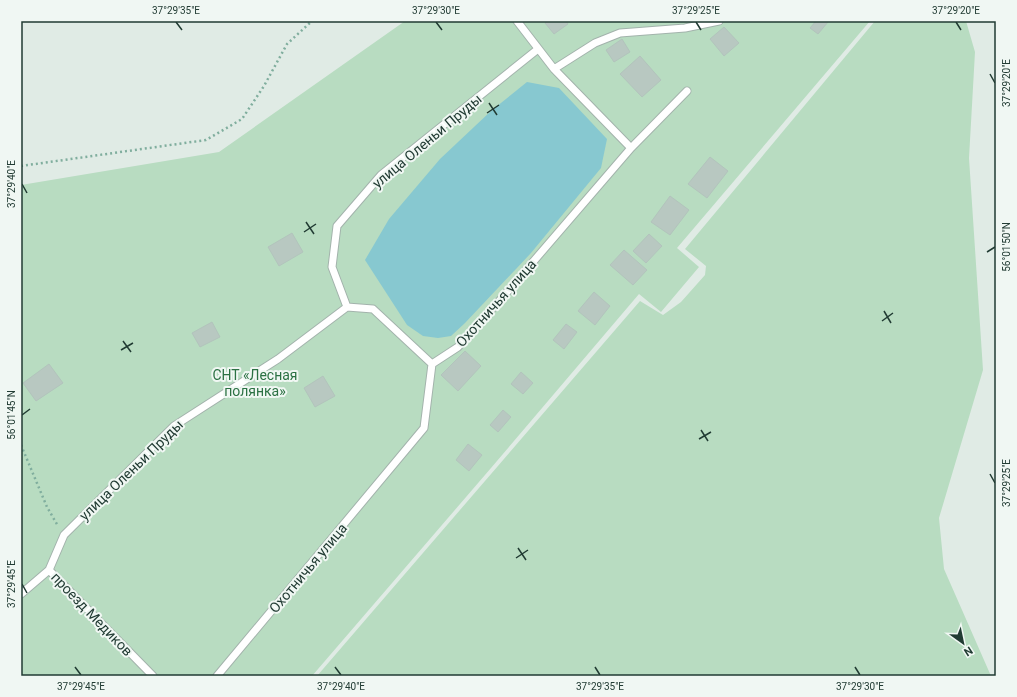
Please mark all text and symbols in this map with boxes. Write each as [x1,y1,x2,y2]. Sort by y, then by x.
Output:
text: 37°29'35"E [152,5,200,16]
text: 37°29'30"E [412,5,460,16]
text: 37°29'25"E [672,5,720,16]
text: 37°29'20"E [932,5,980,16]
text: 37°29'20"E [1001,59,1012,107]
street label: улица Оленьи Пруды [369,91,485,191]
text: 37°29'40"E [6,160,17,208]
text: 56°01'50"N [1001,222,1012,272]
street label: Охотничья улица [453,256,539,350]
park label: СНТ «Лесная полянка» [212,367,298,399]
text: 56°01'45"N [6,390,17,440]
street label: улица Оленьи Пруды [76,416,186,524]
text: 37°29'25"E [1001,459,1012,507]
street label: Охотничья улица [266,520,350,616]
text: 37°29'45"E [6,560,17,608]
street label: проезд Медиков [48,569,136,659]
north arrow [943,623,983,663]
text: N [961,643,975,659]
text: 37°29'45"E [57,681,105,692]
text: 37°29'40"E [317,681,365,692]
text: 37°29'35"E [576,681,624,692]
text: 37°29'30"E [836,681,884,692]

